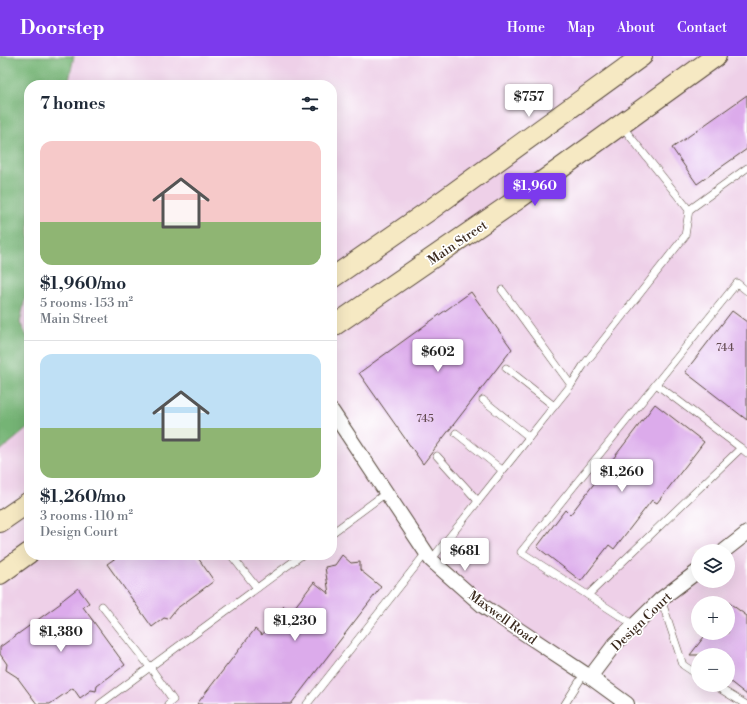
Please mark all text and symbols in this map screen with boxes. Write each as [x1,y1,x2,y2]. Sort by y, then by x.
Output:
text: Doorstep [20,16,105,40]
text: Home [507,19,545,37]
text: Map [567,19,595,37]
text: About [617,19,655,37]
text: Contact [677,19,727,37]
pin: $757 [505,84,553,118]
text: $757 [514,89,544,105]
text: 7 homes [40,93,105,115]
icon: filters [299,93,321,115]
icon: home [145,167,217,239]
pin: $1,960 [502,173,568,207]
text: $1,960 [513,178,557,194]
street label: Main Street [425,217,491,269]
text: $1,960/mo [40,273,126,295]
text: 5 rooms · 153 m² [40,295,133,311]
text: Main Street [40,311,108,327]
pin: $602 [414,339,462,373]
house number: 744 [716,341,735,355]
text: $602 [421,344,455,360]
icon: home [145,380,217,452]
house number: 745 [416,412,434,426]
pin: $1,260 [589,459,655,493]
text: $1,260 [600,464,644,480]
text: $1,260/mo [40,486,126,508]
text: 3 rooms · 110 m² [40,508,133,524]
text: Design Court [40,524,118,540]
pin: $681 [441,538,489,572]
text: $681 [450,543,480,559]
map controls [691,544,735,692]
button: layers [691,544,735,588]
street label: Maxwell Road [465,588,540,648]
street label: Design Court [608,589,676,655]
button: + [691,596,735,640]
pin: $1,230 [262,608,328,642]
text: $1,230 [273,613,317,629]
pin: $1,380 [28,619,94,653]
text: $1,380 [39,624,83,640]
button: − [691,648,735,692]

